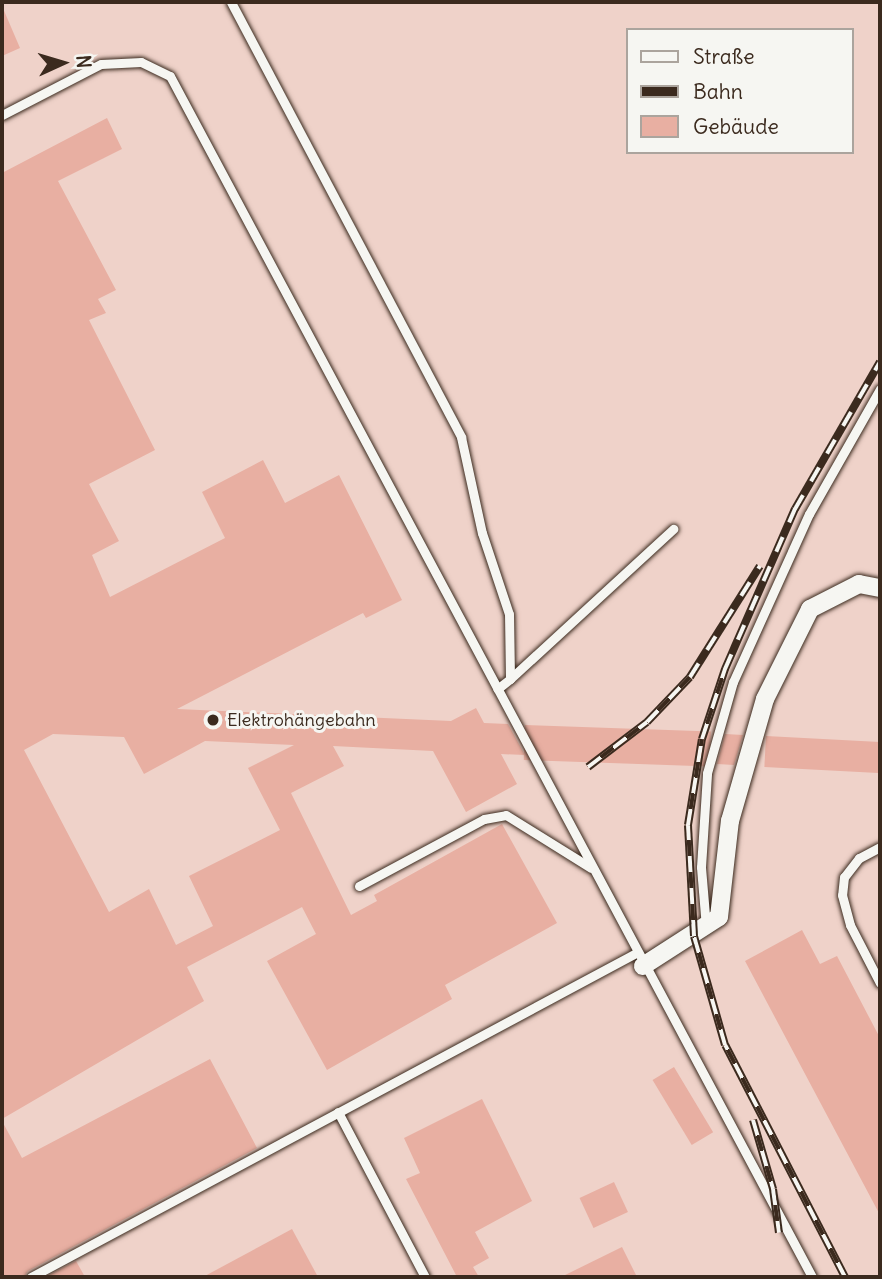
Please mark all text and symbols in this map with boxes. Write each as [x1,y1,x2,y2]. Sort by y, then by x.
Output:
north arrow [28,28,98,98]
legend [626,28,854,154]
text: Straße [693,43,754,70]
text: N [72,54,96,69]
text: Bahn [693,78,743,105]
text: Gebäude [693,113,779,140]
place label: Elektrohängebahn [227,709,376,731]
marker: Elektrohängebahn [205,712,221,728]

